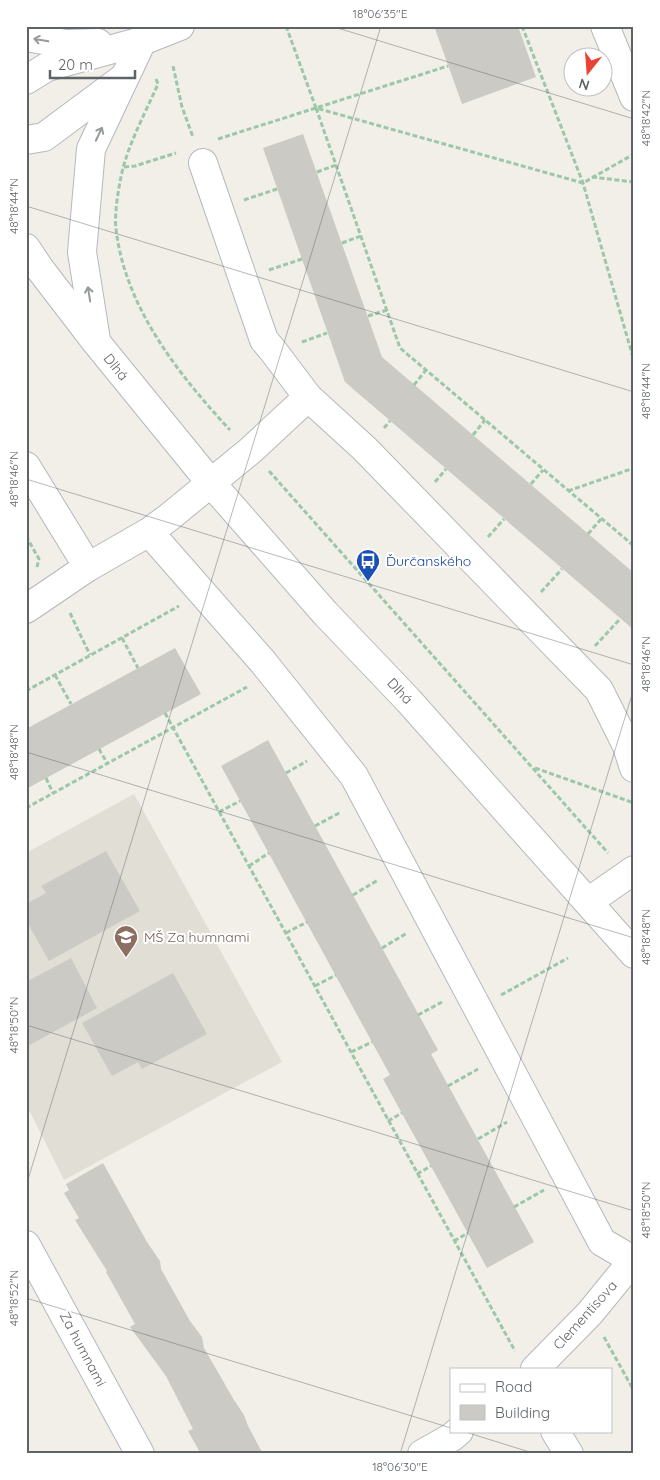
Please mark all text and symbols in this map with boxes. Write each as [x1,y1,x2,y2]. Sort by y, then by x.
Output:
text: 18°06'35"E [352,6,408,21]
one-way arrow [34,34,50,44]
scale bar [50,48,135,80]
north arrow [562,48,612,98]
text: 20 m [58,55,93,74]
text: N [577,74,592,95]
text: 48°18'42"N [638,90,653,146]
one-way arrow [94,126,104,141]
text: 48°18'44"N [6,178,21,234]
one-way arrow [83,286,93,302]
street label: Dlhá [100,350,132,384]
text: 48°18'44"N [638,363,653,419]
text: 48°18'46"N [6,451,21,507]
bus stop icon: Ďurčanského [355,548,381,582]
place label: Ďurčanského [386,552,471,570]
text: 48°18'46"N [638,636,653,692]
street label: Dlhá [383,674,417,708]
text: 48°18'48"N [6,724,21,780]
text: 48°18'48"N [638,909,653,965]
school or university icon: MŠ Za humnami [113,924,139,958]
place label: MŠ Za humnami [144,928,250,946]
text: 48°18'50"N [6,996,21,1054]
text: 48°18'50"N [638,1181,653,1239]
text: 48°18'52"N [6,1270,21,1326]
street label: Clementisova [549,1276,621,1354]
street label: Za humnami [56,1308,110,1390]
legend [450,1368,612,1432]
text: Road [495,1377,532,1396]
text: Building [495,1403,550,1422]
text: 18°06'30"E [372,1459,428,1474]

